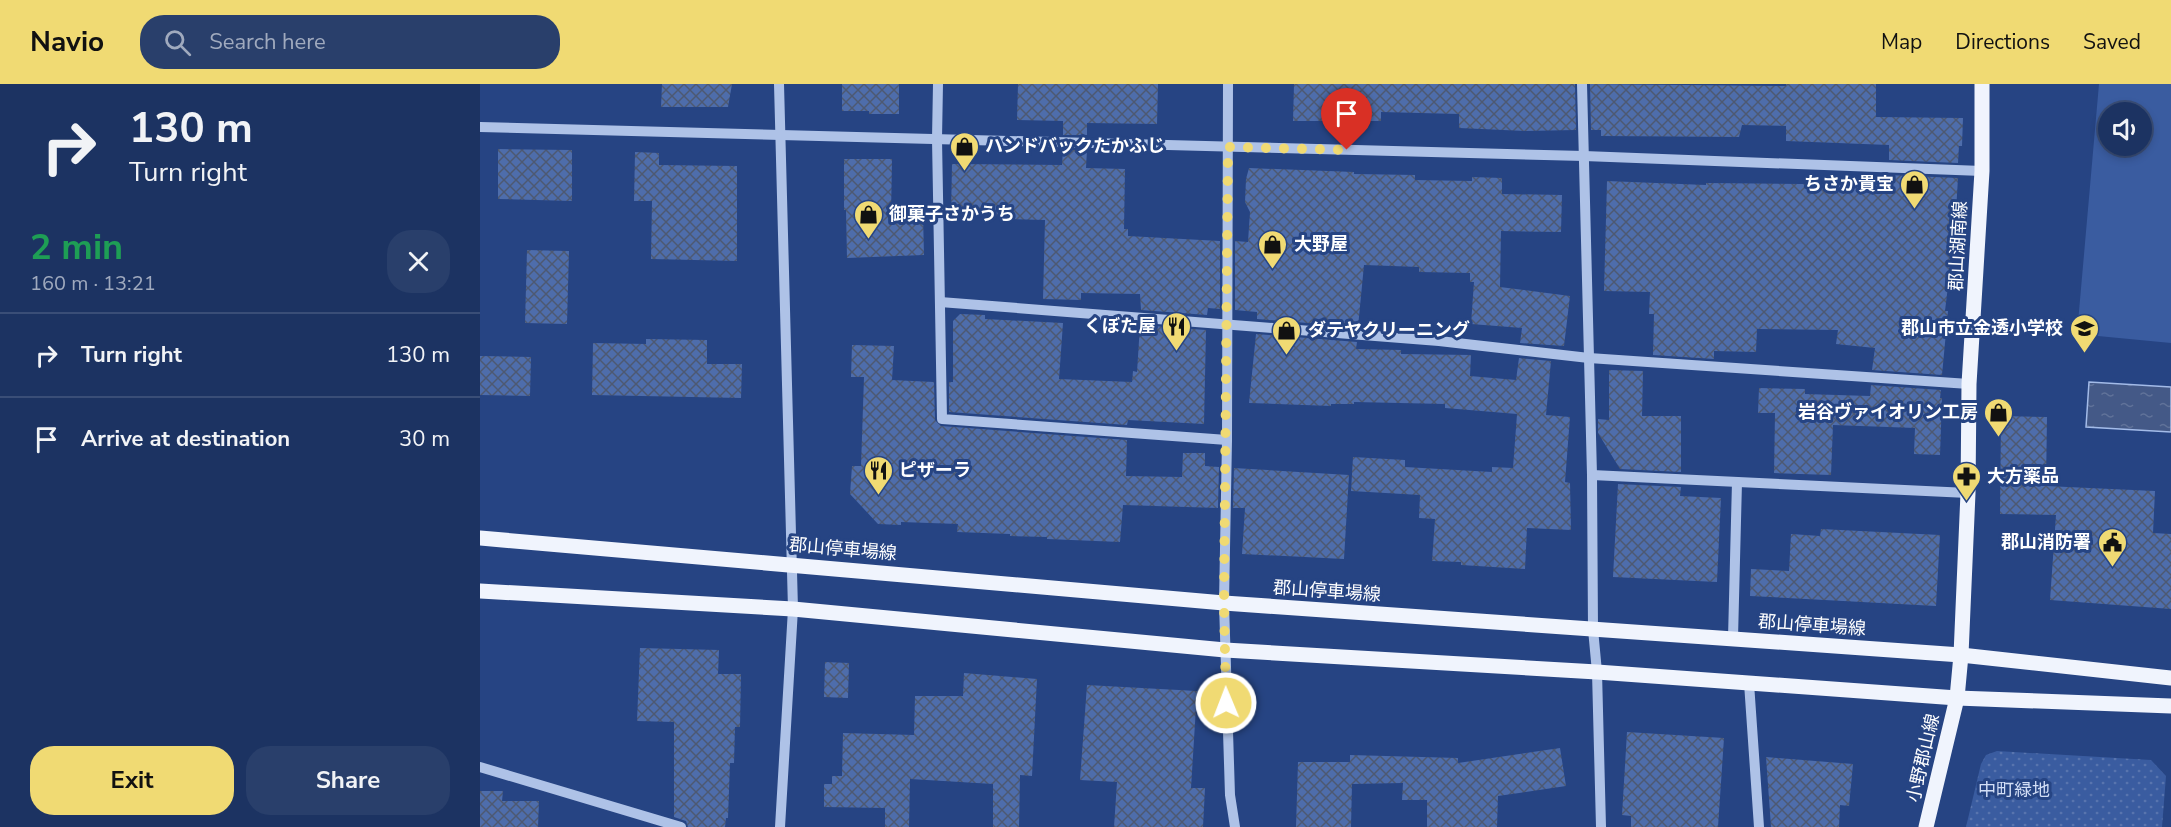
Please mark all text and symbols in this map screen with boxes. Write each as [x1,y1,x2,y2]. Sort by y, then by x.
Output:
search box [140,15,560,69]
text: Navio [30,23,104,61]
icon: search [161,26,194,59]
text: Search here [209,27,326,57]
text: Map [1881,28,1922,56]
text: Directions [1955,28,2050,56]
text: Saved [2083,28,2141,56]
pin [1321,88,1372,150]
icon: arrive [1330,97,1363,130]
text: 130 m [129,100,253,157]
map controls [2098,102,2152,156]
button: sound [2098,102,2152,156]
icon: right [30,108,108,186]
shop icon: ハンドバックたかふじ [948,130,980,172]
place label: ハンドバックたかふじ [985,134,1165,158]
text: Turn right [129,154,247,191]
shop icon: ちさか貴宝 [1899,168,1931,210]
place label: ちさか貴宝 [1804,172,1894,196]
shop icon: 御菓子さかうち [852,198,884,240]
street label: 郡山湖南線 [1944,200,1972,292]
place label: 御菓子さかうち [888,202,1015,226]
text: 2 min [30,223,123,272]
shop icon: 大野屋 [1257,228,1289,270]
button: close [387,230,450,293]
place label: 大野屋 [1294,232,1348,256]
text: 160 m · 13:21 [30,270,156,297]
restaurant icon: くぼた屋 [1161,310,1193,352]
school or university icon: 郡山市立金透小学校 [2068,312,2100,354]
place label: くぼた屋 [1084,314,1156,338]
shop icon: ダテヤクリーニング [1271,314,1303,356]
place label: 郡山市立金透小学校 [1901,316,2063,340]
place label: ダテヤクリーニング [1308,318,1470,342]
icon: right [30,339,63,372]
text: Turn right [81,340,182,370]
text: 130 m [386,340,450,370]
shop icon: 岩谷ヴァイオリン工房 [1983,396,2015,438]
place label: 岩谷ヴァイオリン工房 [1798,400,1978,424]
icon: arrive [30,423,63,456]
text: Arrive at destination [81,424,290,454]
text: 30 m [399,424,450,454]
restaurant icon: ピザーラ [862,454,894,496]
place label: ピザーラ [899,458,971,482]
pharmacy icon: 大方薬品 [1950,460,1982,502]
place label: 大方薬品 [1987,464,2059,488]
public building icon: 郡山消防署 [2096,526,2128,568]
place label: 郡山消防署 [2001,530,2091,554]
street label: 郡山停車場線 [788,532,898,566]
street label: 郡山停車場線 [1272,575,1382,607]
street label: 郡山停車場線 [1757,609,1867,641]
position arrow [1194,671,1258,735]
street label: 小野郡山線 [1901,711,1945,805]
button: Exit [30,746,234,815]
button: Share [246,746,450,815]
park label: 中町緑地 [1978,778,2050,802]

